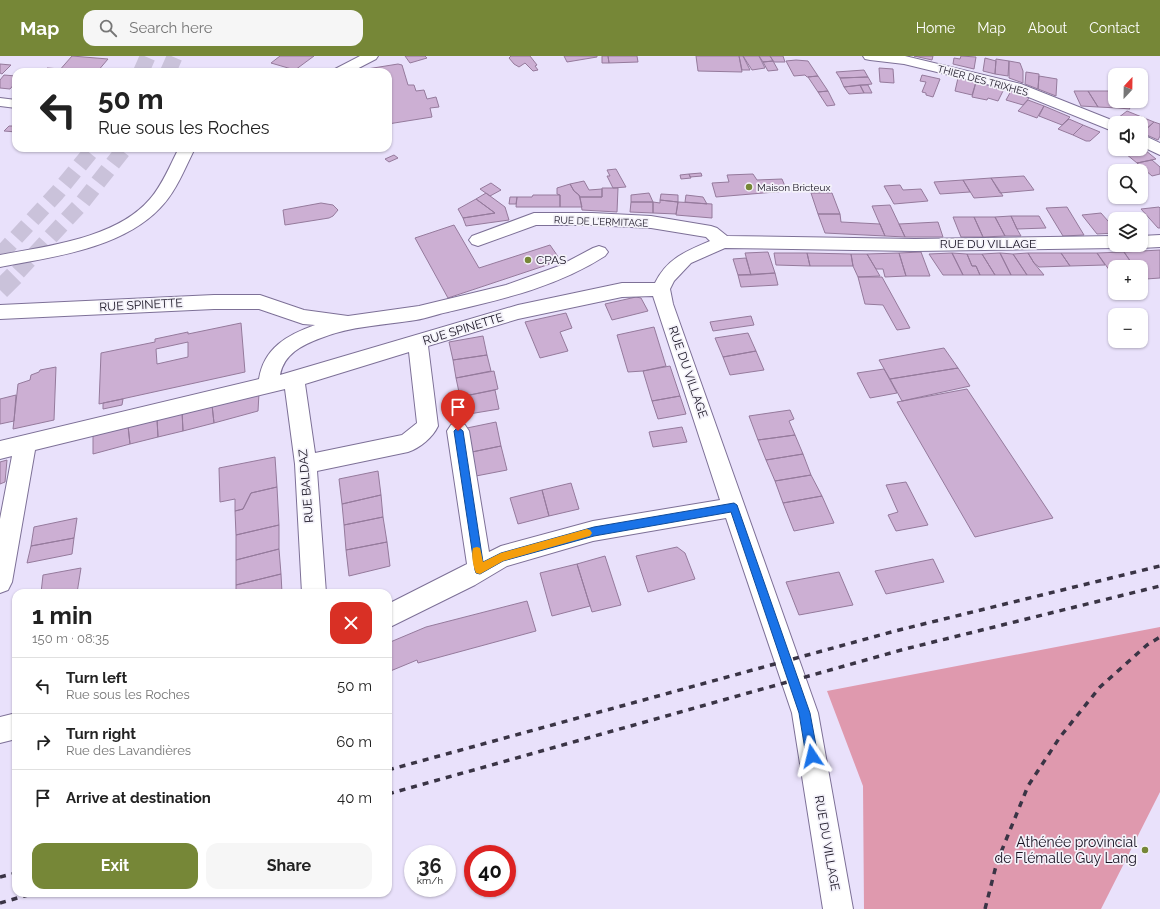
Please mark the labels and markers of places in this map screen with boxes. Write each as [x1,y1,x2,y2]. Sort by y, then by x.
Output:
marker: Maison Bricteux [744,182,754,192]
place label: Maison Bricteux [757,182,830,193]
place label: CPAS [536,253,566,267]
marker: CPAS [523,255,533,265]
pin [441,390,475,431]
place label: Athénée provincial de Flémalle Guy Lang [995,834,1137,866]
marker: Athénée provincial de Flémalle Guy Lang [1140,845,1150,855]

